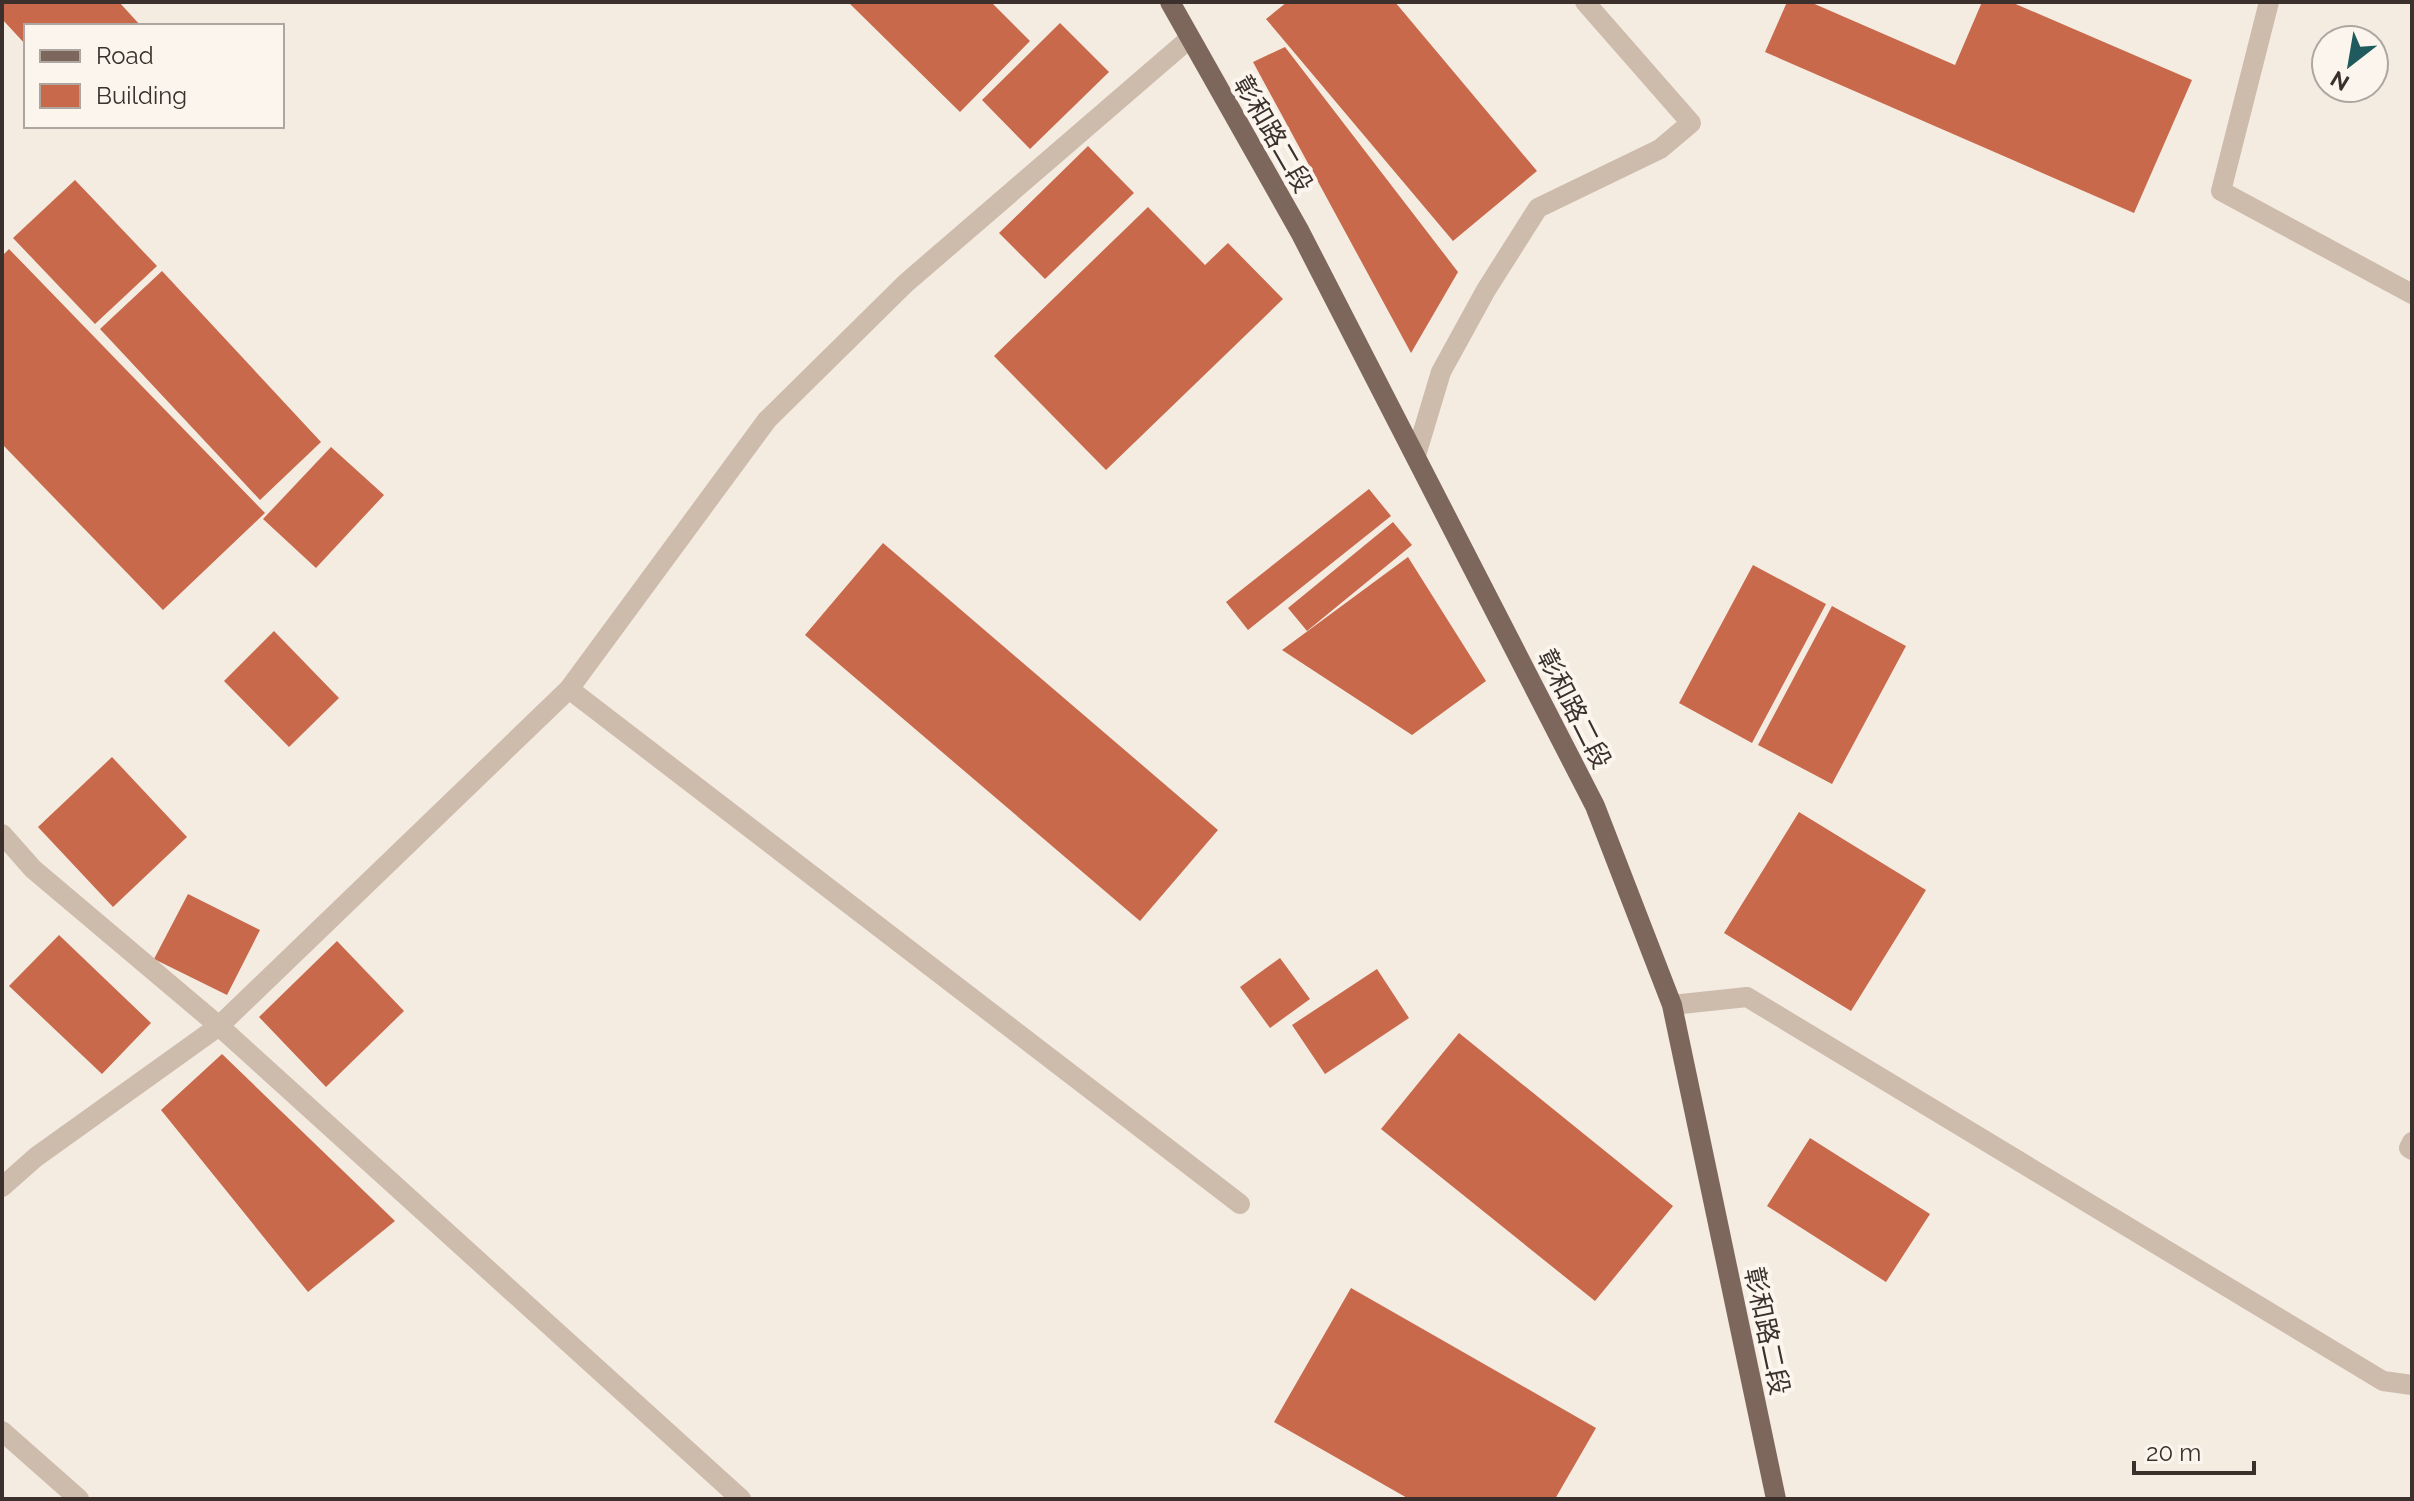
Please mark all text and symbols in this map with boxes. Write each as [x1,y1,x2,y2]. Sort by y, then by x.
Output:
legend [24,24,284,128]
north arrow [2310,24,2390,104]
text: Road [96,41,154,70]
text: N [2326,66,2354,97]
street label: 彰和路二段 [1228,70,1318,198]
text: Building [96,81,187,110]
street label: 彰和路二段 [1531,644,1617,774]
street label: 彰和路二段 [1739,1264,1795,1398]
scale bar [2134,1425,2254,1475]
text: 20 m [2146,1438,2201,1467]

